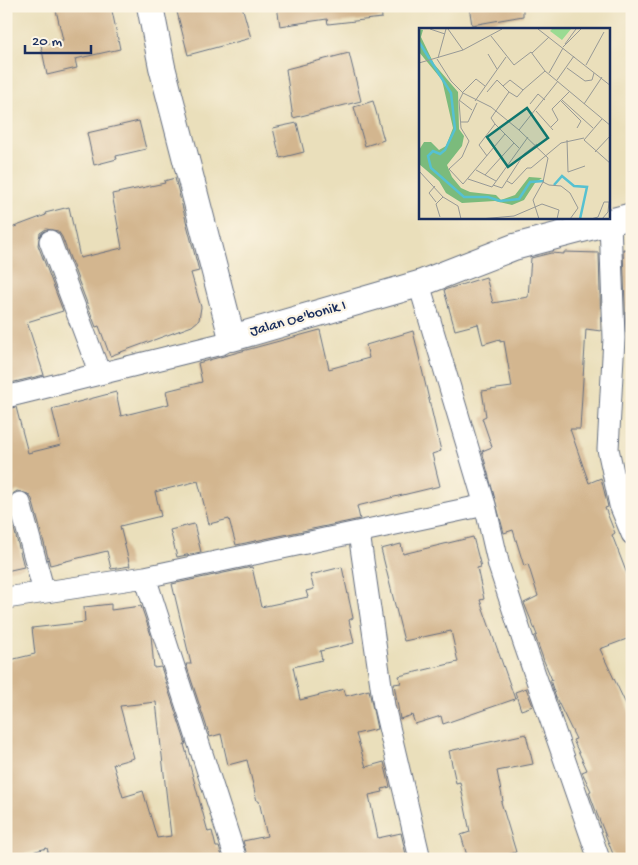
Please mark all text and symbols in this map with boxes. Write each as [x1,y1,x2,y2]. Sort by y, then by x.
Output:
scale bar [25,22,91,54]
inset map [419,28,610,219]
text: 20 m [32,33,62,51]
street label: Jalan Oe'bonik I [248,297,348,341]

